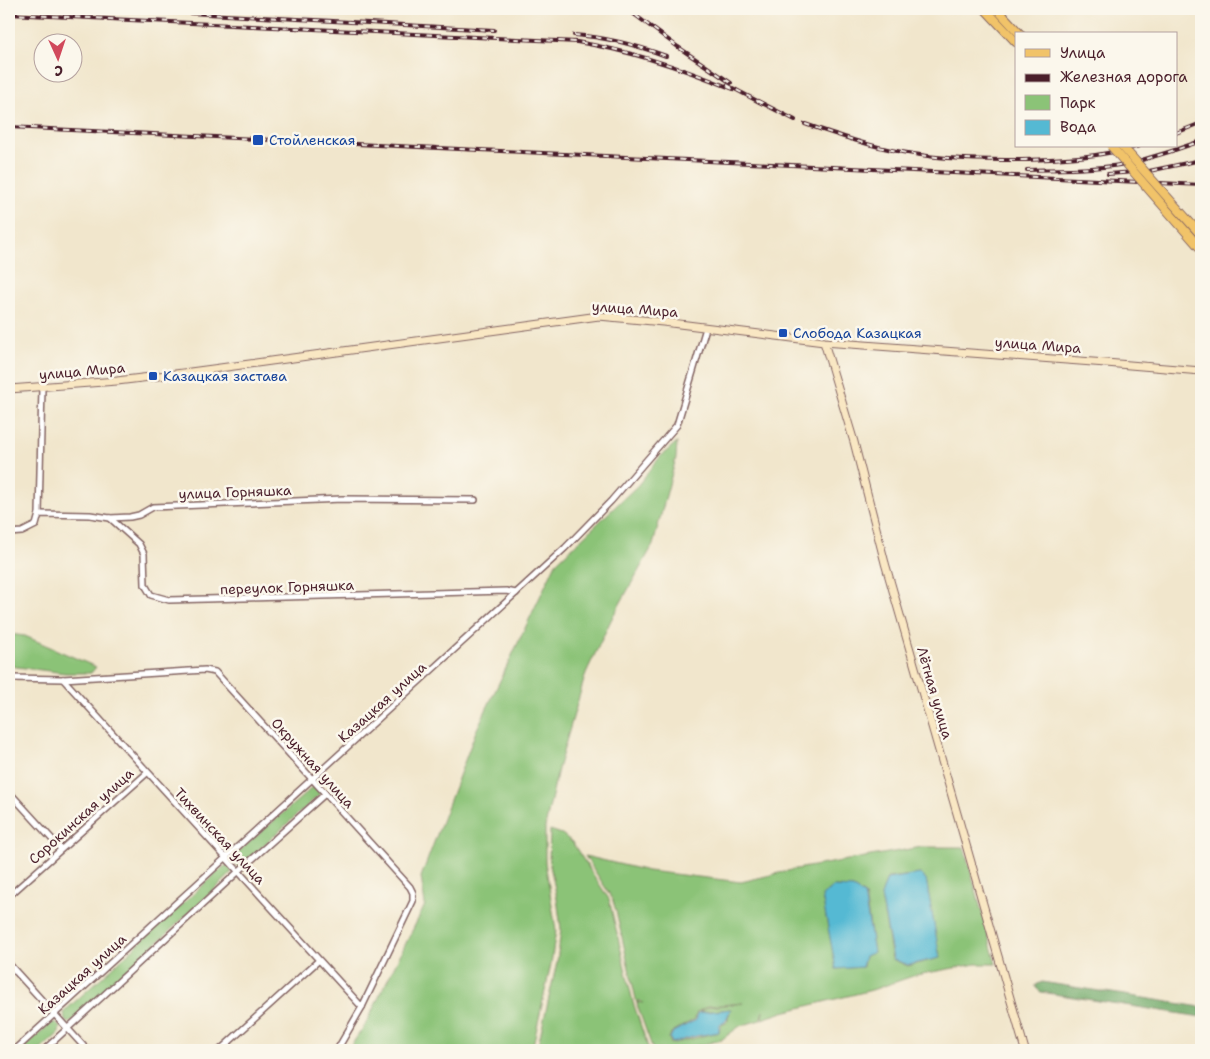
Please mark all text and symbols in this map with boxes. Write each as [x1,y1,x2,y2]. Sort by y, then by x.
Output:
north arrow [32,32,82,82]
legend [1015,32,1178,148]
text: Улица [1060,43,1106,63]
text: С [54,62,63,80]
text: Железная дорога [1060,67,1188,87]
text: Парк [1060,93,1096,113]
text: Вода [1060,117,1097,137]
place label: Стойленская [269,131,355,149]
marker: Стойленская [251,133,265,147]
street label: улица Мира [591,297,679,321]
place label: Слобода Казацкая [793,324,922,342]
marker: Слобода Казацкая [777,327,789,339]
street label: улица Мира [994,333,1082,357]
street label: улица Мира [38,358,126,384]
place label: Казацкая застава [163,367,287,385]
marker: Казацкая застава [147,370,159,382]
street label: улица Горняшка [178,481,292,503]
street label: переулок Горняшка [220,576,355,598]
street label: Лётная улица [913,645,957,742]
street label: Казацкая улица [334,658,430,746]
street label: Окружная улица [268,714,359,812]
street label: Сорокинская улица [25,764,137,868]
street label: Тихвинская улица [170,784,270,888]
street label: Казацкая улица [34,930,130,1018]

